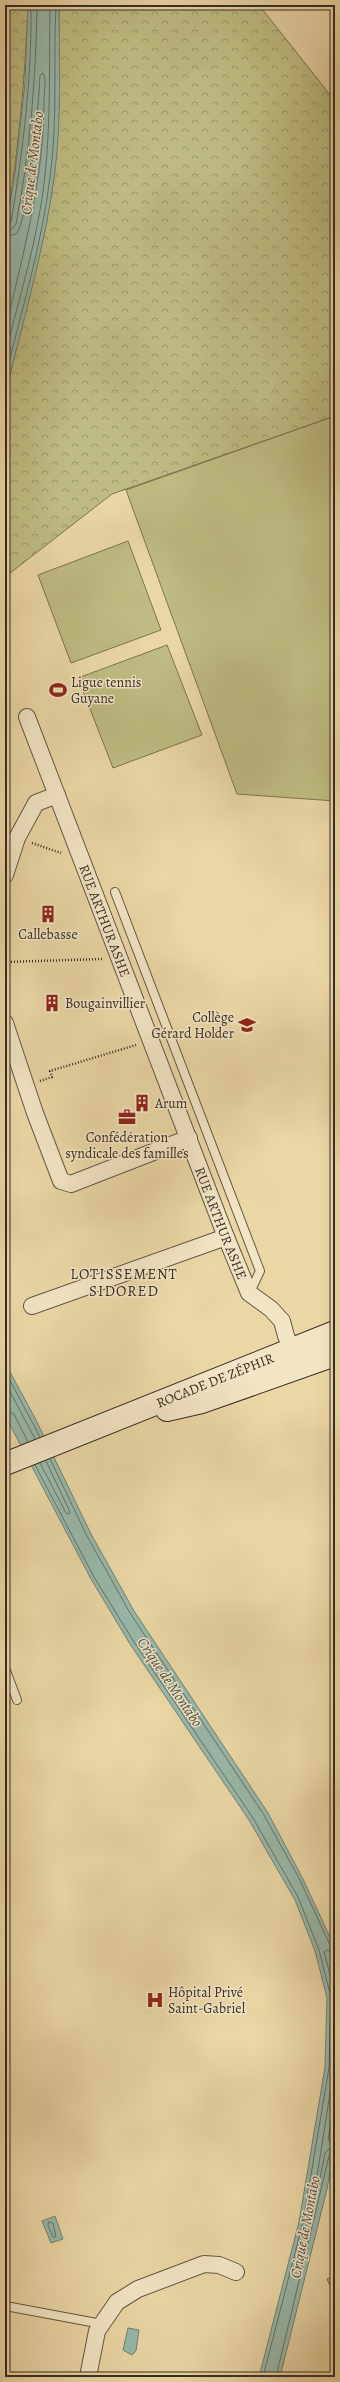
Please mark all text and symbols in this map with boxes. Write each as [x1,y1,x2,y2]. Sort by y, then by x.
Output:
water label: Crique de Montabo [16,110,48,216]
place label: Ligue tennis Guyane [71,673,142,708]
sports icon: Ligue tennis Guyane [48,680,68,700]
street label: RUE ARTHUR ASHE [74,862,135,980]
building icon: Callebasse [38,904,58,924]
place label: Callebasse [18,925,78,944]
building icon: Bougainvillier [42,993,62,1013]
place label: Bougainvillier [65,994,146,1013]
place label: Collège Gérard Holder [152,1008,235,1043]
school or university icon: Collège Gérard Holder [237,1015,257,1035]
building icon: Arum [132,1093,152,1113]
place label: Arum [154,1094,188,1113]
office icon: Confédération syndicale des familles [117,1107,137,1127]
place label: Confédération syndicale des familles [65,1128,189,1163]
street label: RUE ARTHUR ASHE [190,1164,251,1282]
district label: LOTISSEMENT SIDORED [70,1264,178,1301]
street label: ROCADE DE ZÉPHIR [153,1348,277,1413]
water label: Crique de Montabo [133,1633,207,1731]
place label: Hôpital Privé Saint-Gabriel [168,1983,246,2018]
hospital icon: Hôpital Privé Saint-Gabriel [145,1990,165,2010]
water label: Crique de Montabo [285,2174,325,2280]

